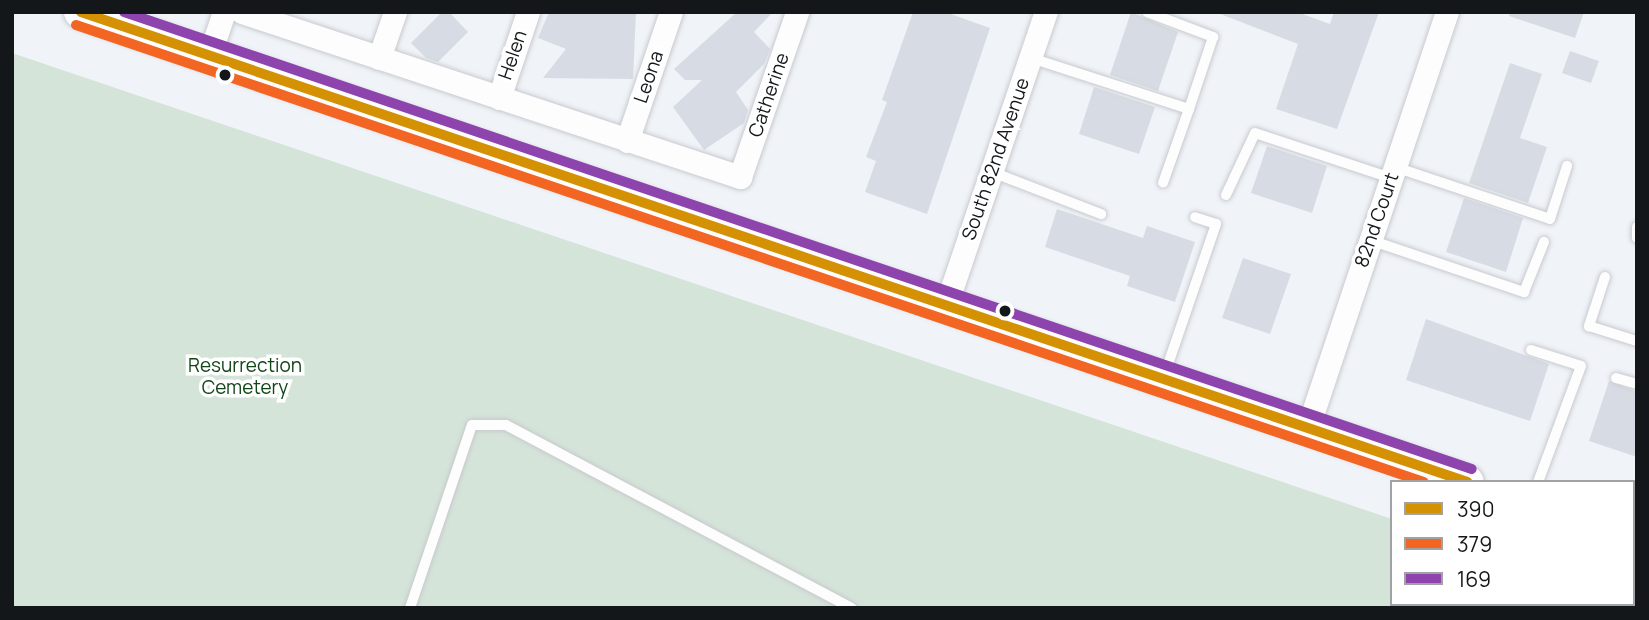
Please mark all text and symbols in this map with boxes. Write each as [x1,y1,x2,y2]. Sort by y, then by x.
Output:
street label: Helen [494,27,532,83]
street label: Leona [629,48,669,106]
street label: Catherine [744,50,794,140]
unlabelled marker [218,68,232,82]
street label: South 82nd Avenue [958,75,1034,243]
street label: 82nd Court [1350,170,1404,270]
unlabelled marker [998,304,1012,318]
park label: Resurrection Cemetery [188,355,302,399]
legend [1390,480,1635,606]
text: 390 [1457,495,1494,523]
text: 379 [1457,530,1492,558]
text: 169 [1457,565,1491,593]

